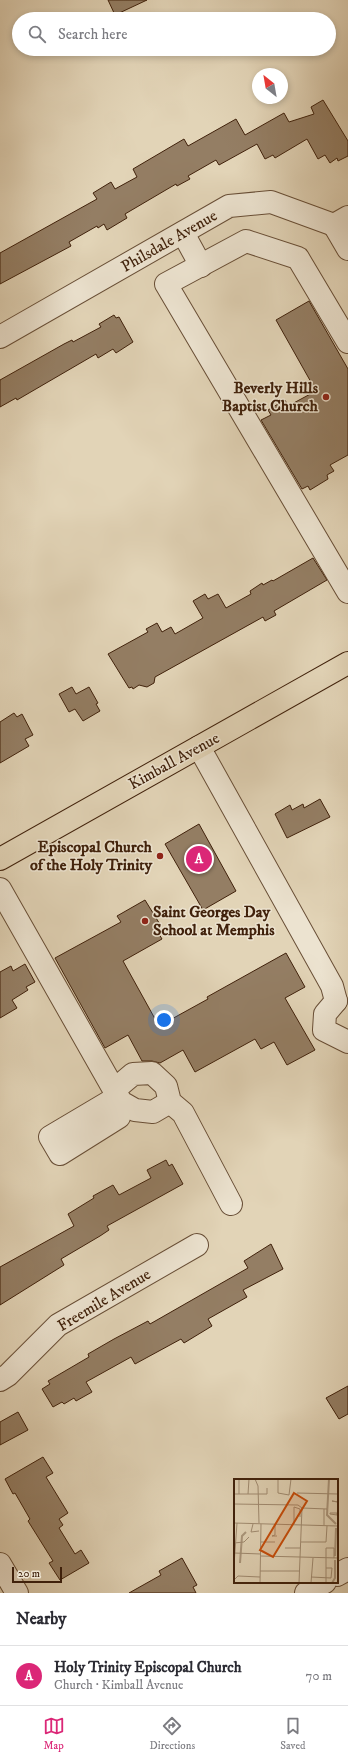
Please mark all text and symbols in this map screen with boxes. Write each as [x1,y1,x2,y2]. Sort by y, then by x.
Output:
search box [12,12,336,56]
icon: search [26,23,48,45]
text: Search here [58,25,127,44]
north arrow [252,68,288,104]
street label: Philsdale Avenue [117,205,221,277]
place label: Beverly Hills Baptist Church [222,378,319,416]
marker: Beverly Hills Baptist Church [321,392,331,402]
street label: Kimball Avenue [125,728,223,794]
place label: Episcopal Church of the Holy Trinity [30,837,153,875]
pin: A [186,844,212,874]
marker: Episcopal Church of the Holy Trinity [155,851,165,861]
place label: Saint Georges Day School at Memphis [153,902,275,940]
marker: Saint Georges Day School at Memphis [140,916,150,926]
your location [154,1010,174,1030]
street label: Freemile Avenue [54,1264,155,1336]
inset map [234,1479,338,1583]
scale bar [12,1565,62,1584]
text: 20 m [18,1567,40,1581]
text: Nearby [16,1608,66,1630]
text: Holy Trinity Episcopal Church [54,1658,242,1677]
text: A [25,1668,33,1684]
text: 70 m [306,1668,332,1684]
text: Church · Kimball Avenue [54,1677,183,1693]
tab: Map [43,1715,65,1753]
tab: Directions [150,1715,195,1753]
tab: Saved [280,1715,305,1753]

